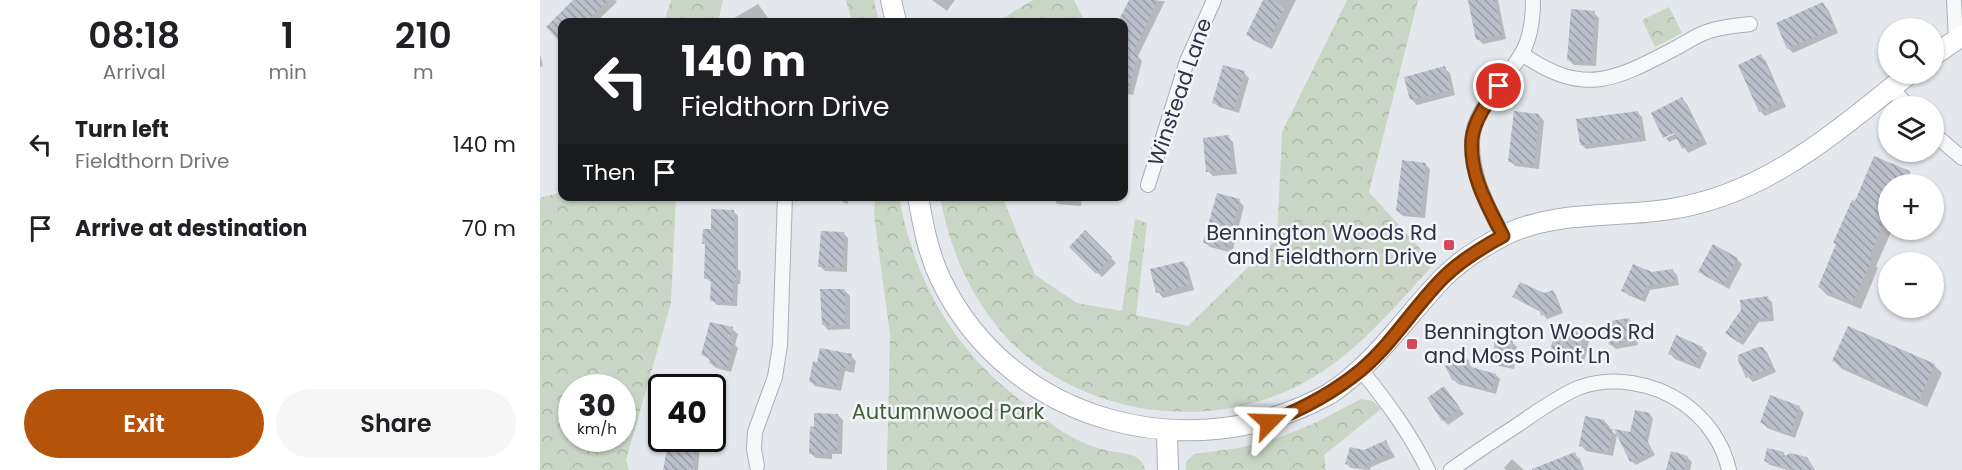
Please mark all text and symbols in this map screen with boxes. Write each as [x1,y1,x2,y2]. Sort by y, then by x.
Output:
text: 08:18 [88,10,180,61]
text: 1 [281,10,294,61]
text: 210 [395,10,452,61]
street label: Winstead Lane [1141,14,1218,170]
map controls [1878,18,1944,318]
button: search [1878,18,1944,84]
text: 140 m [681,32,806,91]
icon: left [582,42,660,120]
text: Arrival [103,58,166,86]
text: min [268,58,307,86]
text: m [413,58,434,86]
pin [1473,60,1524,111]
icon: arrive [1482,69,1515,102]
text: Fieldthorn Drive [681,88,890,125]
button: layers [1878,96,1944,162]
text: Turn left [75,114,169,145]
icon: left [24,128,57,161]
text: 140 m [453,129,516,160]
text: Fieldthorn Drive [75,147,229,175]
icon: arrive [648,156,681,189]
text: Then [582,157,636,188]
button: + [1878,174,1944,240]
icon: arrive [24,212,57,245]
text: Arrive at destination [75,213,307,244]
text: 70 m [462,213,516,244]
place label: Bennington Woods Rd and Fieldthorn Drive [1206,218,1437,271]
marker: Bennington Woods Rd and Fieldthorn Drive [1442,238,1456,252]
button: − [1878,252,1944,318]
place label: Bennington Woods Rd and Moss Point Ln [1424,317,1655,370]
marker: Bennington Woods Rd and Moss Point Ln [1405,337,1419,351]
speed limit sign: 40 [648,374,726,452]
text: 30 [578,384,616,427]
button: Exit [24,389,264,458]
button: Share [276,389,516,458]
position arrow [1237,390,1301,454]
park label: Autumnwood Park [852,397,1045,426]
text: km/h [577,418,617,439]

